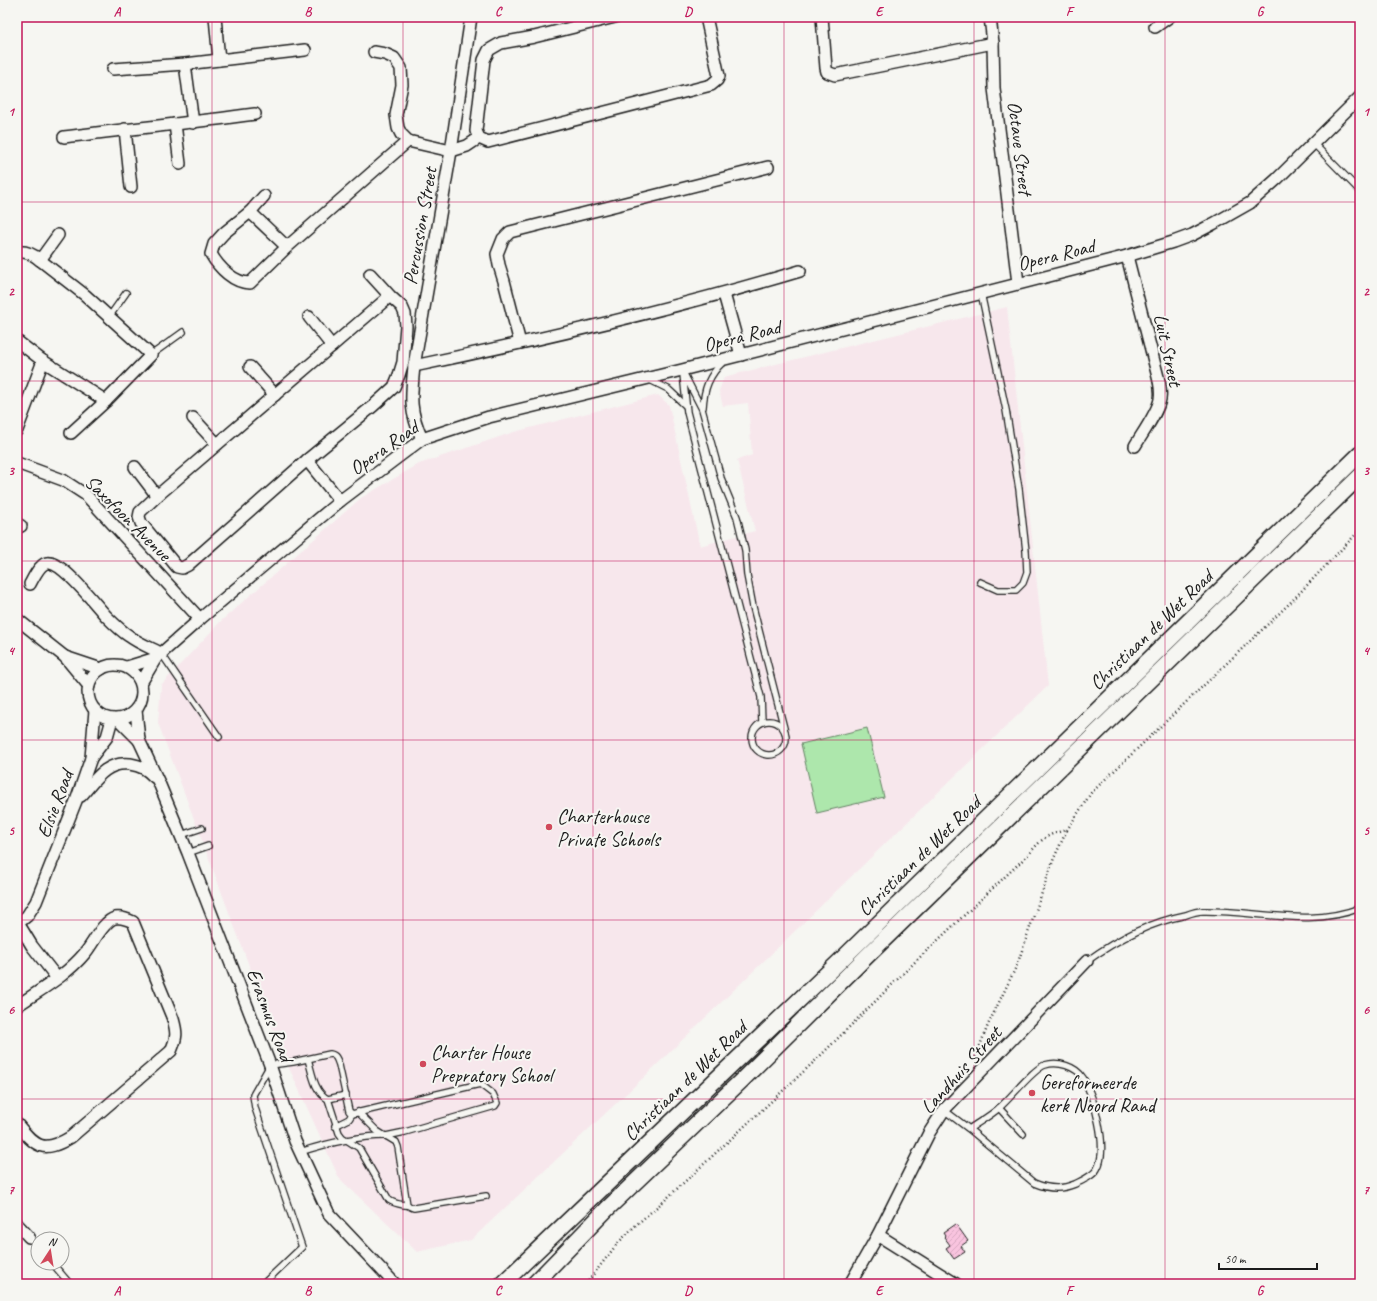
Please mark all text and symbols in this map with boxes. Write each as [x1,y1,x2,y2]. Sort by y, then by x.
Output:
text: A [114,4,122,20]
text: B [305,4,313,20]
text: C [495,4,503,20]
text: D [684,4,693,20]
text: E [876,4,885,20]
text: F [1066,4,1075,20]
text: G [1257,4,1265,20]
street label: Octave Street [1002,100,1039,199]
text: 1 [8,104,16,120]
text: 1 [1363,104,1371,120]
street label: Percussion Street [397,163,443,286]
street label: Opera Road [1015,233,1100,277]
text: 2 [8,284,15,300]
text: 2 [1363,284,1370,300]
street label: Luit Street [1148,311,1188,391]
street label: Opera Road [701,314,786,358]
street label: Opera Road [345,413,426,481]
text: 3 [8,463,15,479]
text: 3 [1363,463,1370,479]
street label: Saxofoon Avenue [80,470,177,567]
street label: Christiaan de Wet Road [1084,563,1220,695]
text: 4 [8,643,16,659]
text: 4 [1363,643,1371,659]
street label: Elsie Road [31,764,80,841]
street label: Christiaan de Wet Road [852,789,988,921]
place label: Charterhouse Private Schools [557,804,662,852]
marker: Charterhouse Private Schools [544,822,554,832]
text: 5 [8,823,15,839]
text: 5 [1363,823,1370,839]
street label: Erasmus Road [241,965,300,1068]
text: 6 [8,1002,15,1018]
text: 6 [1363,1002,1370,1018]
street label: Christiaan de Wet Road [618,1014,754,1146]
street label: Landhuis Street [915,1019,1008,1119]
place label: Charter House Prepratory School [431,1040,556,1088]
marker: Charter House Prepratory School [418,1059,428,1069]
place label: Gereformeerde kerk Noord Rand [1040,1070,1158,1118]
marker: Gereformeerde kerk Noord Rand [1027,1088,1037,1098]
text: 7 [8,1182,15,1198]
text: 7 [1363,1182,1370,1198]
north arrow [30,1231,70,1271]
text: N [47,1234,59,1249]
scale bar [1219,1245,1317,1271]
text: 50 m [1225,1251,1247,1267]
text: A [114,1283,122,1299]
text: B [305,1283,313,1299]
text: C [495,1283,503,1299]
text: D [684,1283,693,1299]
text: E [876,1283,885,1299]
text: F [1066,1283,1075,1299]
text: G [1257,1283,1265,1299]

